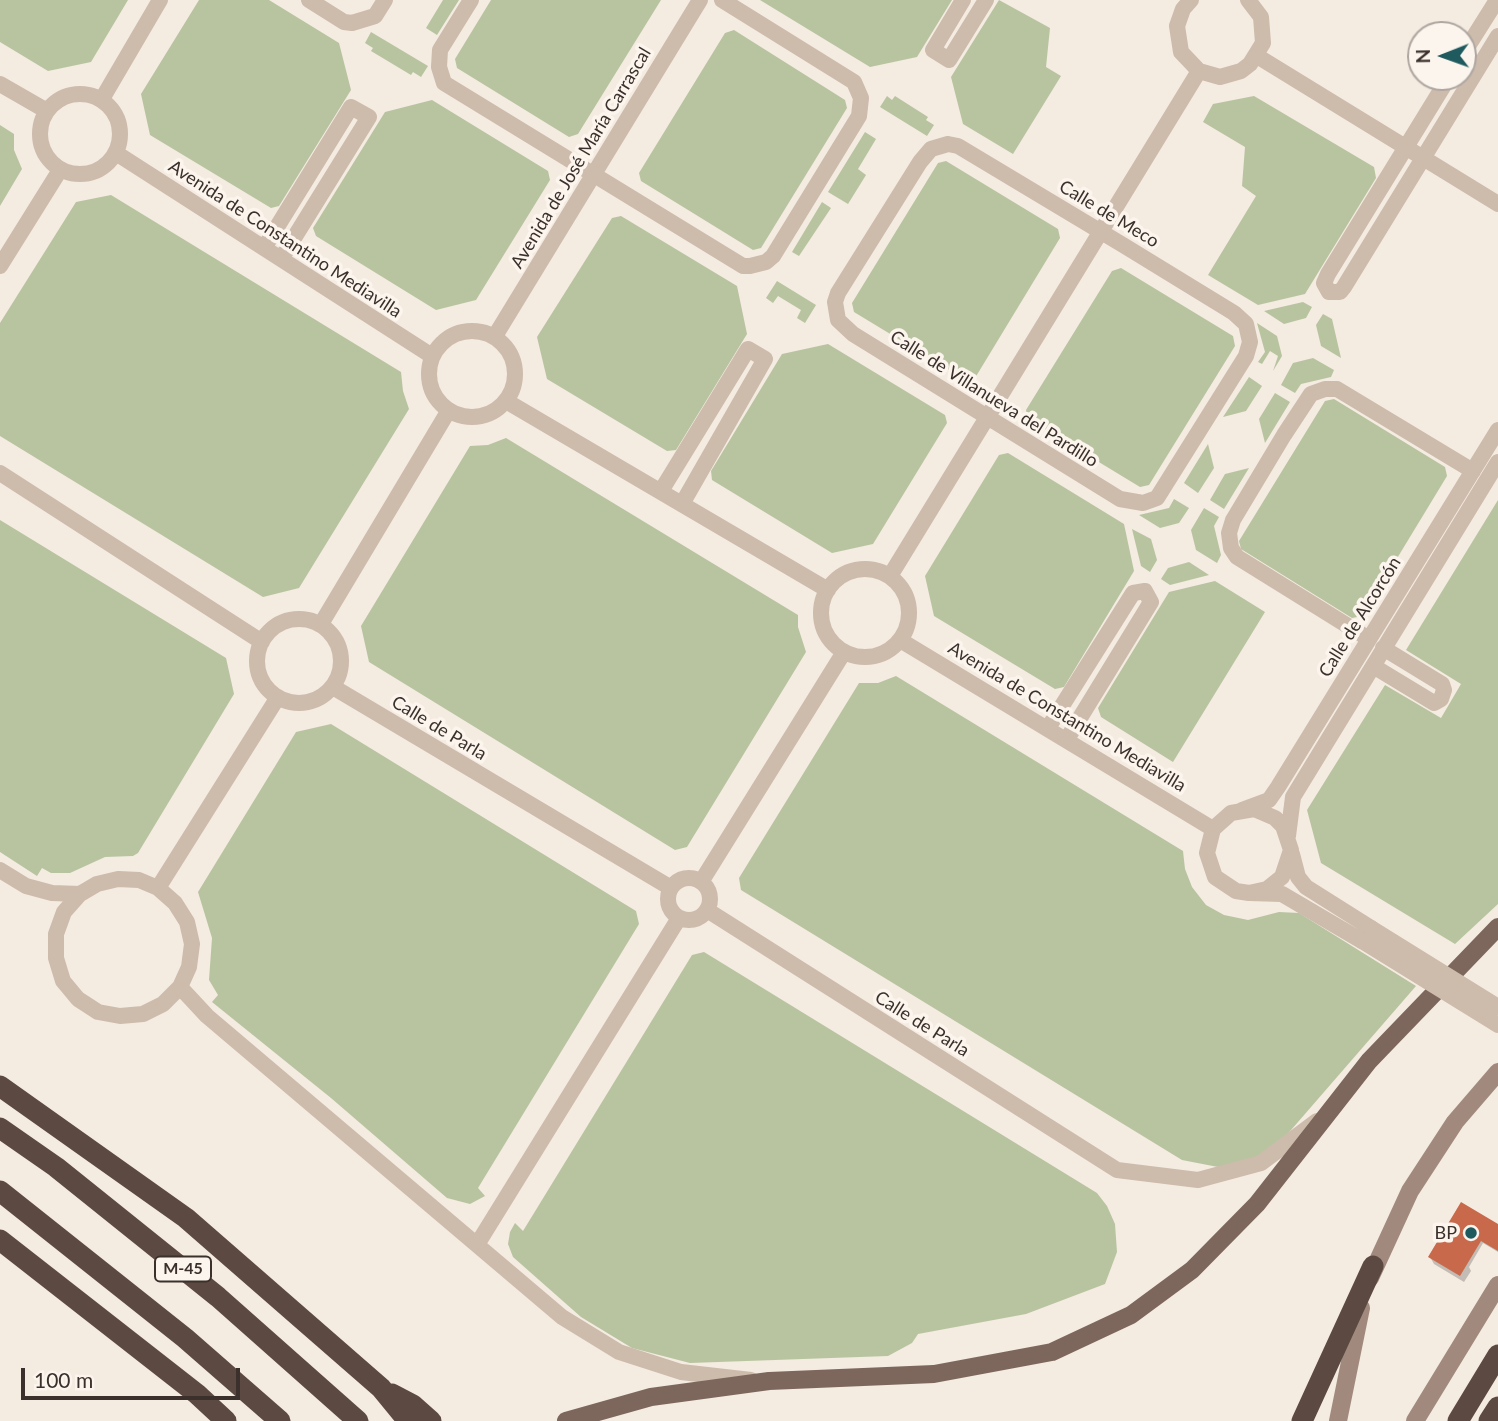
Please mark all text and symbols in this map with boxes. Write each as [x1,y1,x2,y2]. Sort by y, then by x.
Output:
north arrow [1407,21,1477,91]
street label: Avenida de José María Carrascal [506,44,656,272]
text: N [1411,49,1434,64]
street label: Avenida de Constantino Mediavilla [164,155,406,323]
street label: Calle de Meco [1055,176,1163,252]
street label: Calle de Villanueva del Pardillo [886,326,1102,472]
street label: Calle de Alcorcón [1314,553,1406,681]
street label: Avenida de Constantino Mediavilla [944,637,1190,797]
street label: Calle de Parla [388,691,490,765]
street label: Calle de Parla [871,986,973,1062]
place label: BP [1435,1222,1457,1244]
marker: BP [1463,1225,1479,1241]
road number: M-45 [155,1256,211,1282]
scale bar [24,1354,243,1398]
text: 100 m [34,1367,93,1392]

